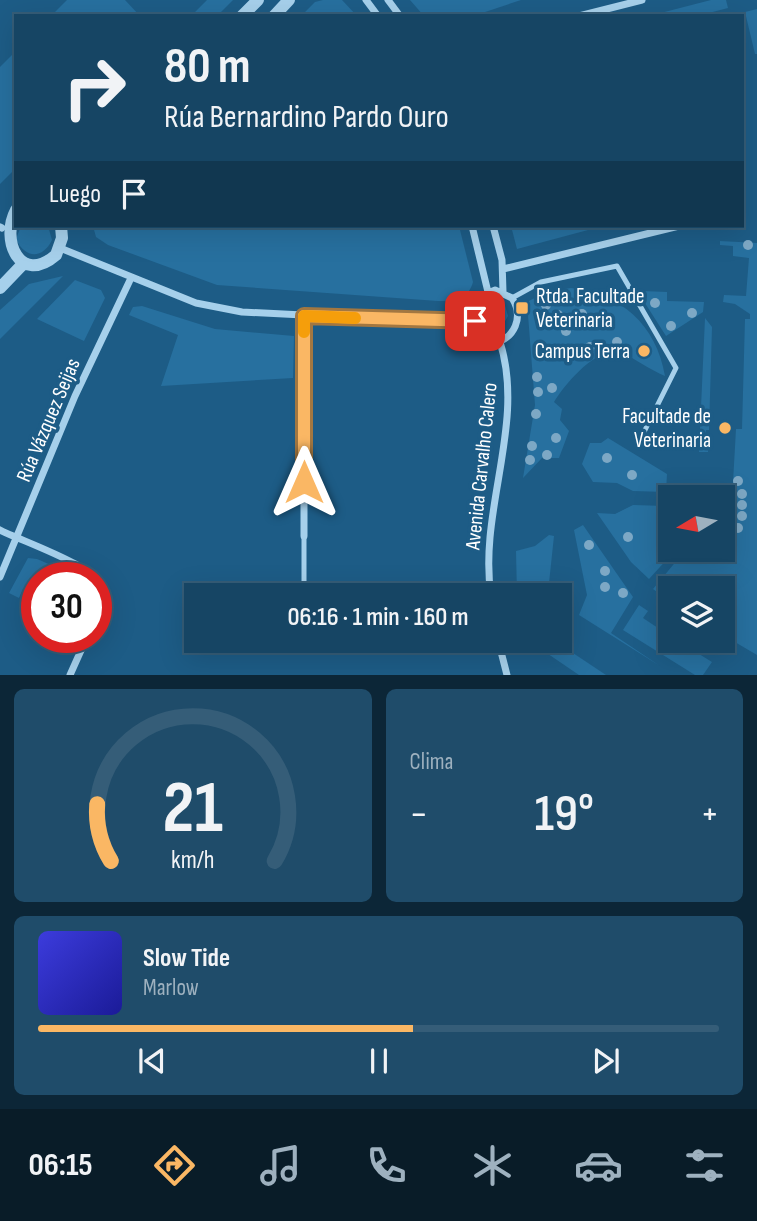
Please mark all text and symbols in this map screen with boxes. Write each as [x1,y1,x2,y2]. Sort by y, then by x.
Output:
text: 80 m [164,38,251,97]
icon: right [49,42,140,133]
text: Rúa Bernardino Pardo Ouro [164,98,449,137]
icon: arrive [115,175,153,213]
text: Luego [49,179,101,210]
place label: Rtda. Facultade Veterinaria [536,284,644,333]
pin [445,291,505,351]
marker: Rtda. Facultade Veterinaria [514,300,530,316]
icon: arrive [456,302,494,340]
place label: Campus Terra [535,339,630,364]
marker: Campus Terra [636,343,652,359]
street label: Rúa Vázquez Seijas [11,355,86,486]
street label: Avenida Carvalho Calero [460,381,503,552]
place label: Facultade de Veterinaria [622,404,711,453]
marker: Facultade de Veterinaria [717,420,733,436]
position arrow [267,445,341,519]
north arrow [658,485,735,562]
map controls [658,485,735,653]
speed limit sign: 30 [21,562,112,653]
button: layers [658,576,735,653]
text: 06:16 · 1 min · 160 m [288,602,468,633]
text: Clima [410,748,453,776]
text: 21 [162,766,223,854]
text: 19° [535,783,594,846]
text: − [410,792,428,837]
text: + [700,792,719,837]
text: km/h [171,845,214,876]
text: Slow Tide [143,943,230,974]
text: Marlow [143,974,199,1002]
icon: previous [133,1042,171,1080]
icon: pause [360,1042,398,1080]
icon: next [587,1042,625,1080]
icon: directions [150,1141,199,1190]
icon: music [256,1141,305,1190]
icon: phone [362,1141,411,1190]
icon: climate [468,1141,517,1190]
icon: car [574,1141,623,1190]
icon: filters [680,1141,729,1190]
text: 06:15 [28,1146,93,1185]

